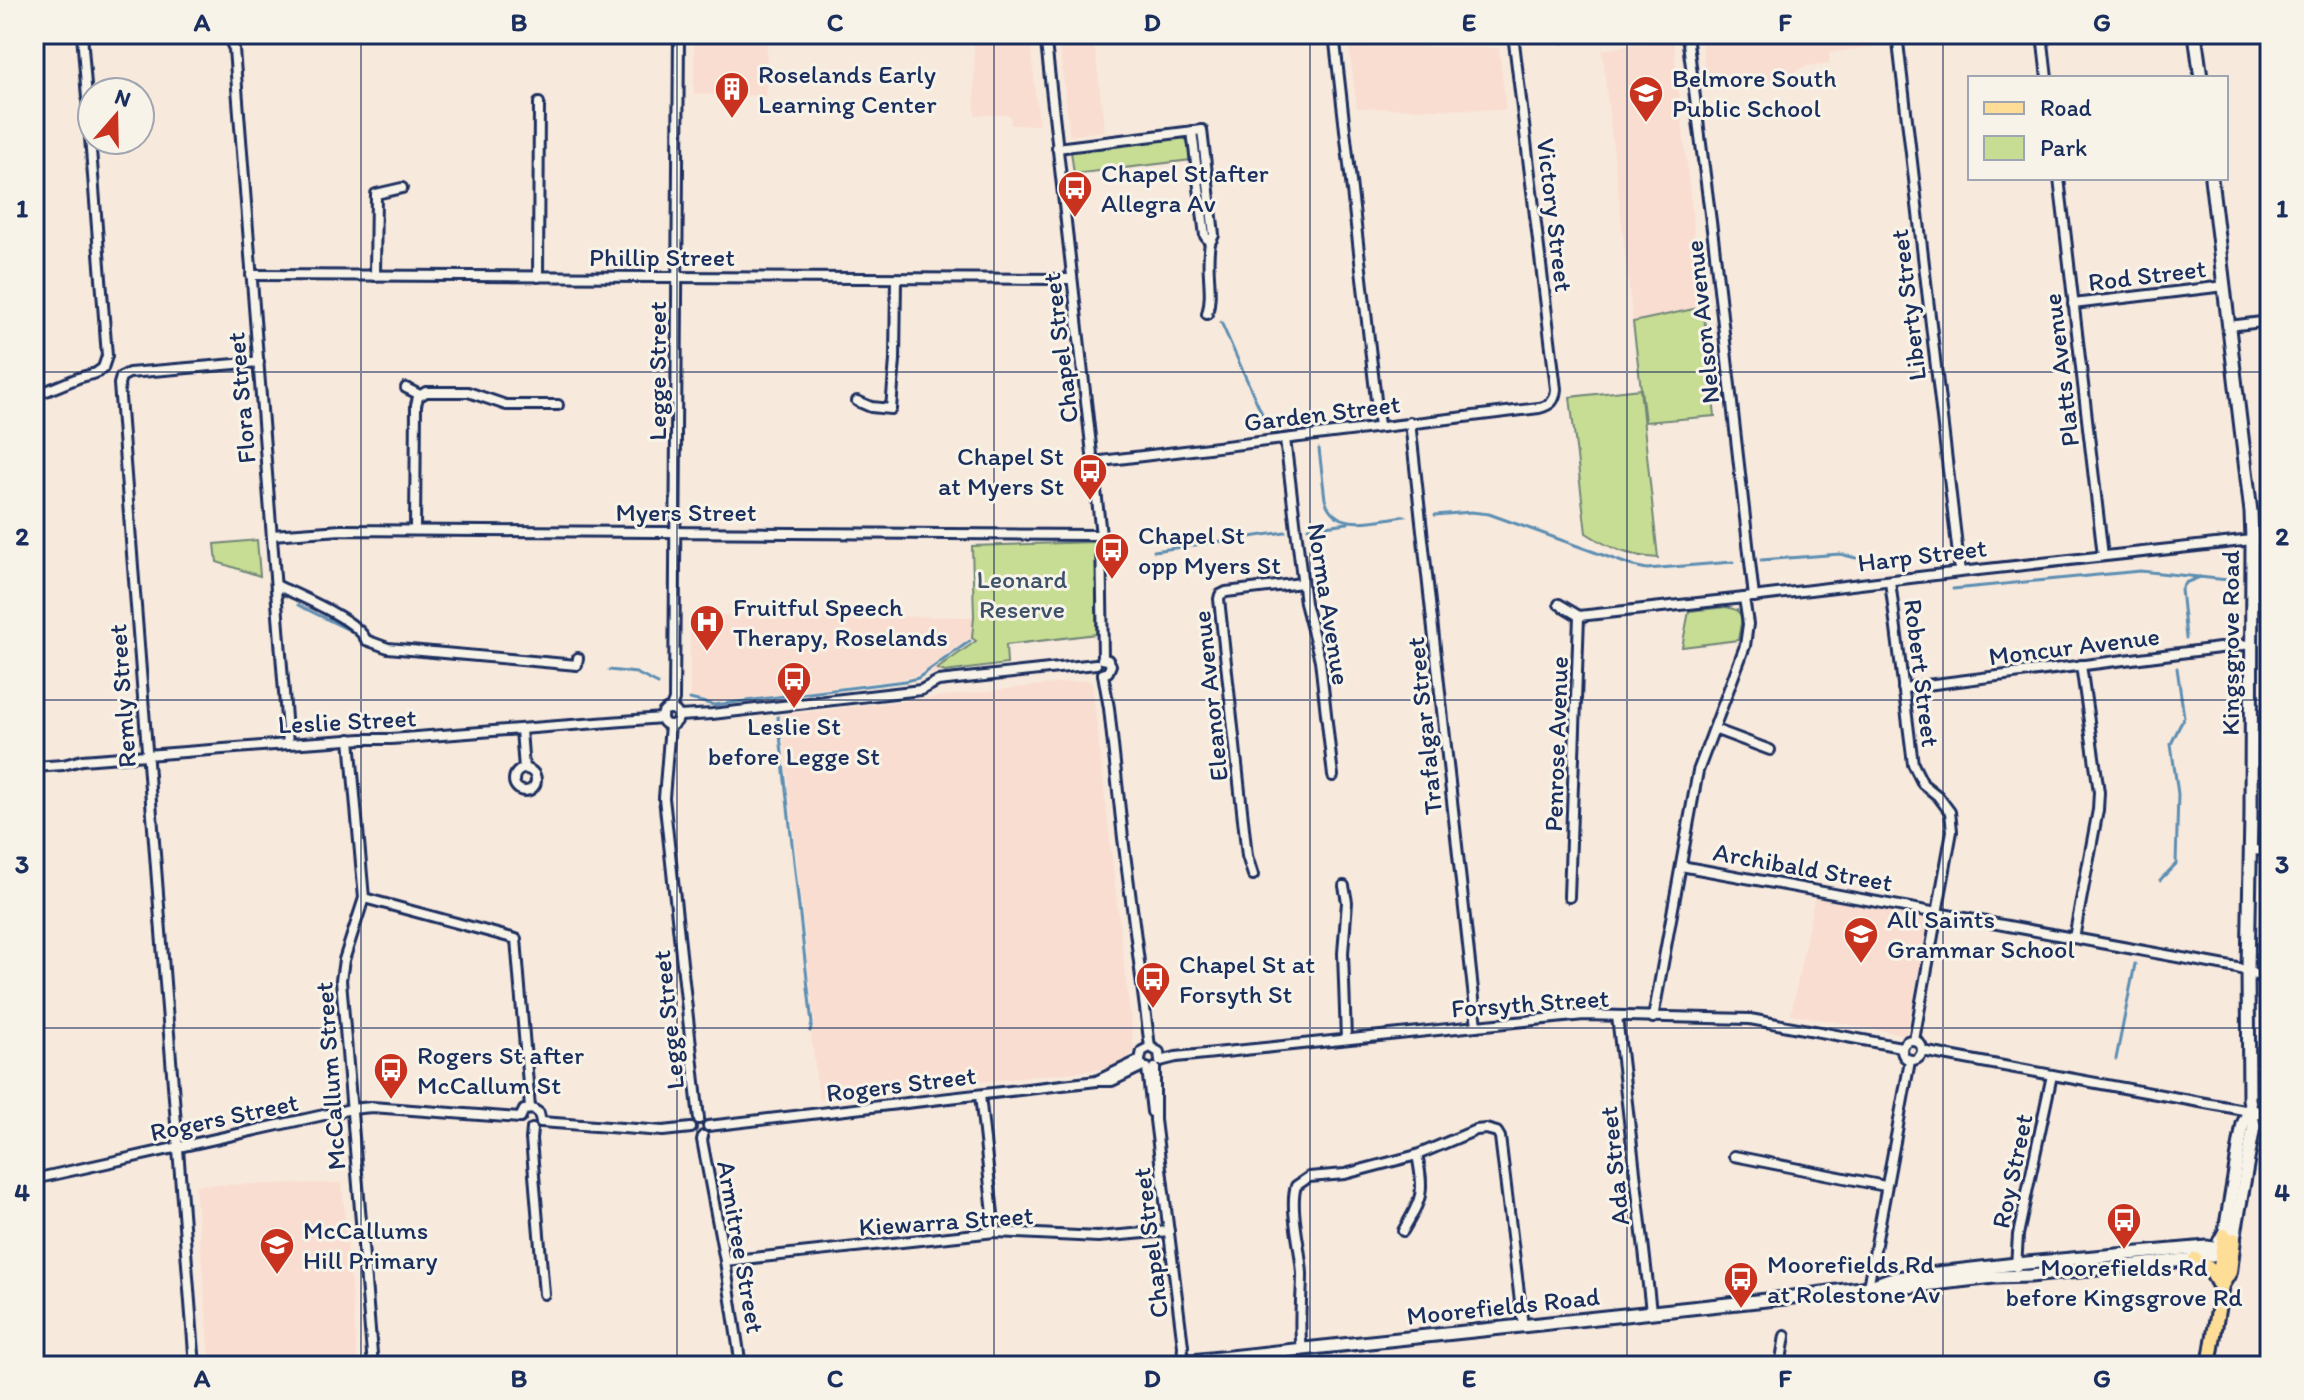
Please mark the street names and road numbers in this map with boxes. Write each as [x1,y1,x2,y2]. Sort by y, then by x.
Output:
street label: Victory Street [1530,136,1580,294]
street label: Liberty Street [1883,227,1933,383]
street label: Nelson Avenue [1678,239,1726,405]
street label: Phillip Street [589,241,735,273]
street label: Rod Street [2086,252,2208,298]
street label: Chapel Street [1035,271,1085,425]
street label: Platts Avenue [2036,291,2086,449]
street label: Legge Street [641,301,673,441]
street label: Flora Street [219,331,263,465]
street label: Garden Street [1242,387,1402,438]
street label: Myers Street [615,496,757,528]
street label: Norma Avenue [1300,521,1358,687]
street label: Harp Street [1856,531,1989,579]
street label: Kingsgrove Road [2214,550,2246,736]
street label: Robert Street [1897,597,1947,749]
street label: Eleanor Avenue [1185,609,1235,783]
street label: Moncur Avenue [1987,620,2161,672]
street label: Remly Street [101,623,143,769]
street label: Trafalgar Street [1399,635,1449,816]
street label: Penrose Avenue [1537,656,1575,832]
street label: Leslie Street [277,701,417,741]
street label: Archibald Street [1711,835,1895,899]
street label: Legge Street [645,949,691,1091]
street label: McCallum Street [307,980,353,1171]
street label: Forsyth Street [1450,982,1610,1024]
street label: Rogers Street [824,1059,978,1109]
street label: Rogers Street [147,1086,301,1148]
street label: Ada Street [1592,1105,1636,1227]
street label: Roy Street [1984,1111,2040,1231]
street label: Armitree Street [710,1158,772,1336]
street label: Chapel Street [1125,1166,1175,1320]
street label: Kiewarra Street [857,1199,1035,1243]
street label: Moorefields Road [1405,1280,1601,1332]

